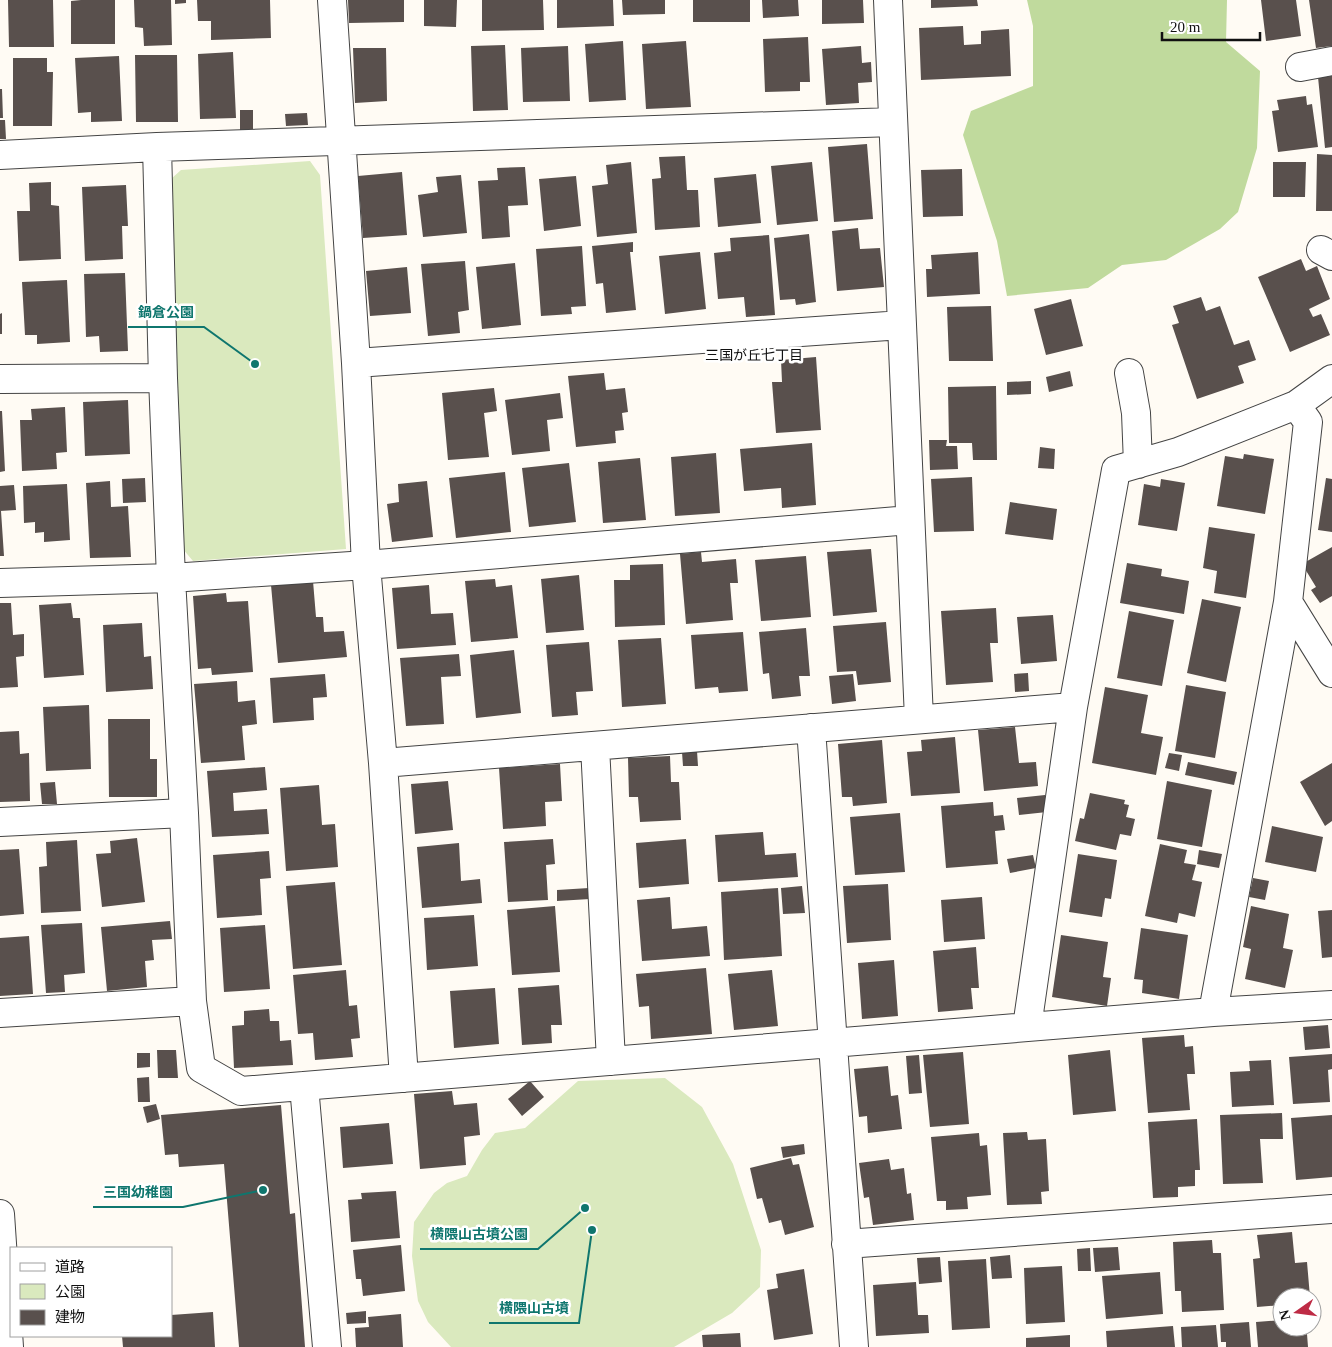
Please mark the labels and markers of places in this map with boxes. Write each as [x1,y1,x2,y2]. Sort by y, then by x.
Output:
callout: 鍋倉公園 [128,298,204,327]
callout: 三国幼稚園 [93,1178,183,1207]
callout: 横隈山古墳公園 [420,1220,538,1249]
callout: 横隈山古墳 [489,1294,579,1323]

